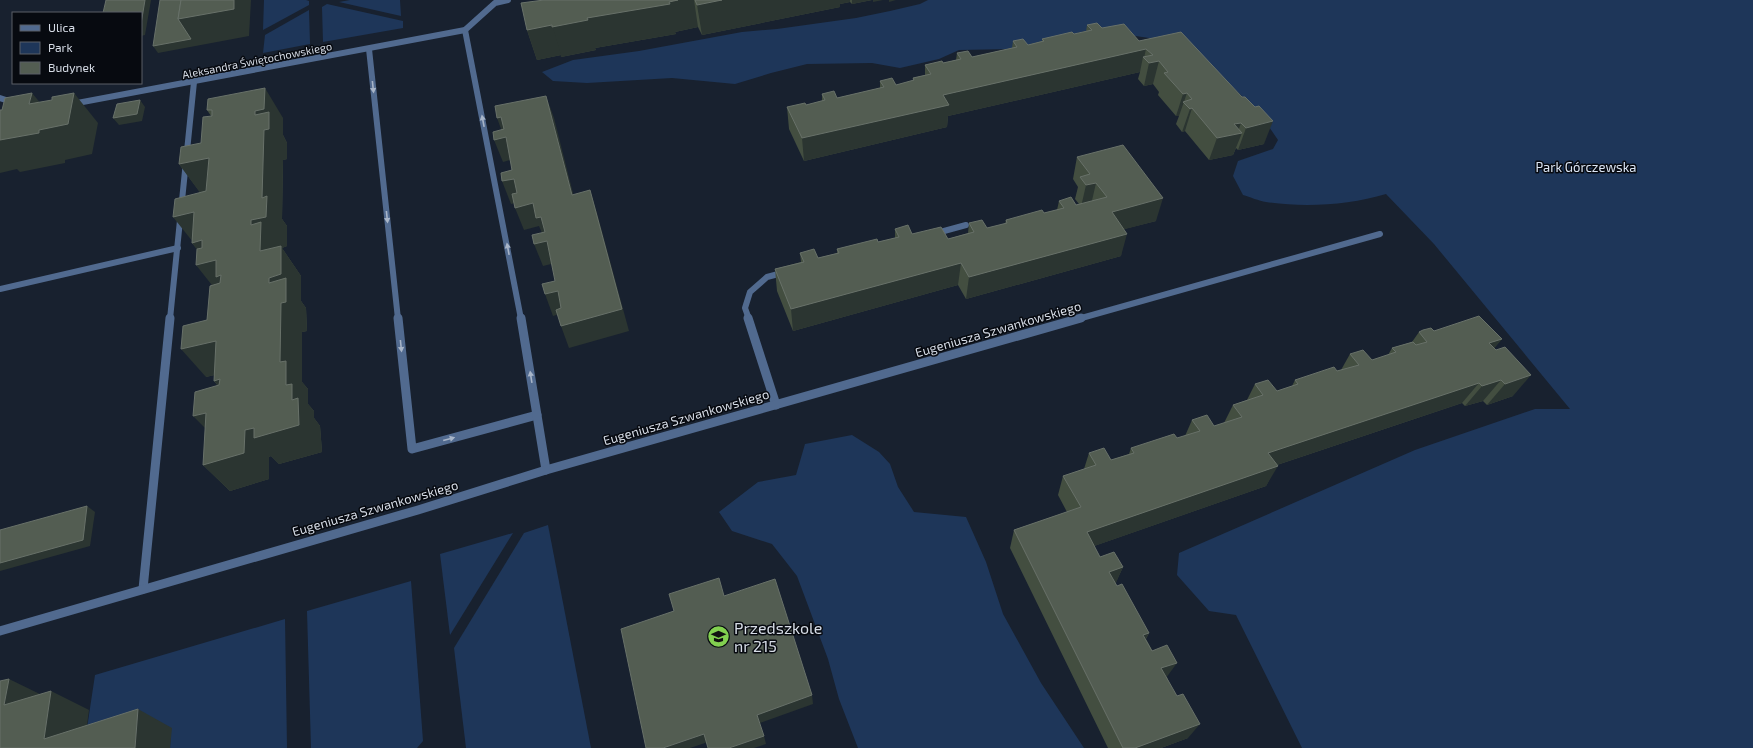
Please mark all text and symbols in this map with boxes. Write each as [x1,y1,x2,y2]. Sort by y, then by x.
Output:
legend [12,12,142,84]
text: Ulica [48,20,75,34]
street label: Aleksandra Świętochowskiego [181,39,333,81]
text: Park [48,40,73,54]
text: Budynek [48,60,95,74]
one-way arrow [370,81,376,94]
one-way arrow [479,115,485,127]
park label: Park Górczewska [1536,159,1636,175]
one-way arrow [384,211,390,223]
one-way arrow [504,243,510,255]
street label: Eugeniusza Szwankowskiego [913,298,1083,360]
one-way arrow [398,340,404,352]
one-way arrow [528,370,534,383]
street label: Eugeniusza Szwankowskiego [601,386,771,448]
one-way arrow [443,435,456,441]
street label: Eugeniusza Szwankowskiego [290,477,460,539]
place label: Przedszkole nr 215 [734,618,822,655]
school or university icon: Przedszkole nr 215 [705,623,731,649]

